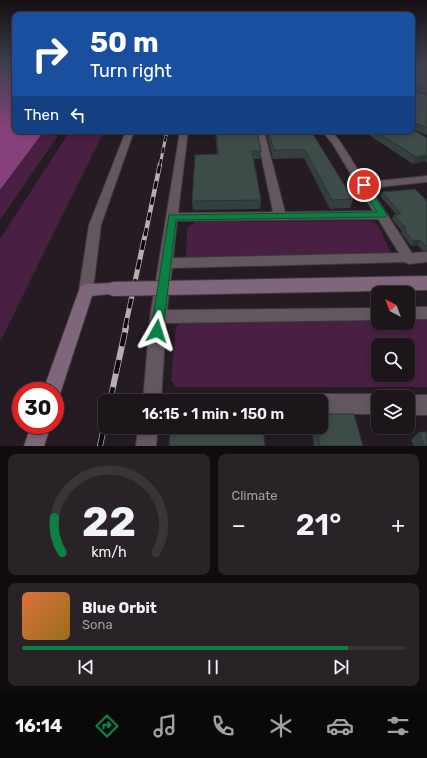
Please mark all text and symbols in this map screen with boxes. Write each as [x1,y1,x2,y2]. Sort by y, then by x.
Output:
text: 50 m [90,26,159,59]
icon: right [24,28,76,80]
text: Turn right [90,60,172,82]
icon: left [67,104,89,126]
text: Then [24,106,59,124]
pin [347,168,381,202]
icon: arrive [353,174,375,196]
north arrow [371,286,415,330]
map controls [371,286,415,434]
position arrow [136,310,178,352]
button: search [371,338,415,382]
speed limit sign: 30 [12,382,64,434]
button: layers [371,390,415,434]
text: 16:15 · 1 min · 150 m [142,405,284,423]
text: Climate [232,488,278,503]
text: 22 [82,496,136,545]
text: 21° [296,507,341,543]
text: − [232,512,246,539]
text: + [391,512,405,539]
text: km/h [91,543,127,560]
text: Blue Orbit [82,599,157,617]
text: Sona [82,617,113,632]
icon: previous [75,656,97,678]
icon: pause [202,656,224,678]
icon: next [330,656,352,678]
icon: directions [93,712,121,740]
icon: music [151,712,179,740]
icon: phone [209,712,237,740]
icon: climate [267,712,295,740]
icon: car [326,712,354,740]
icon: filters [384,712,412,740]
text: 16:14 [15,715,62,737]

